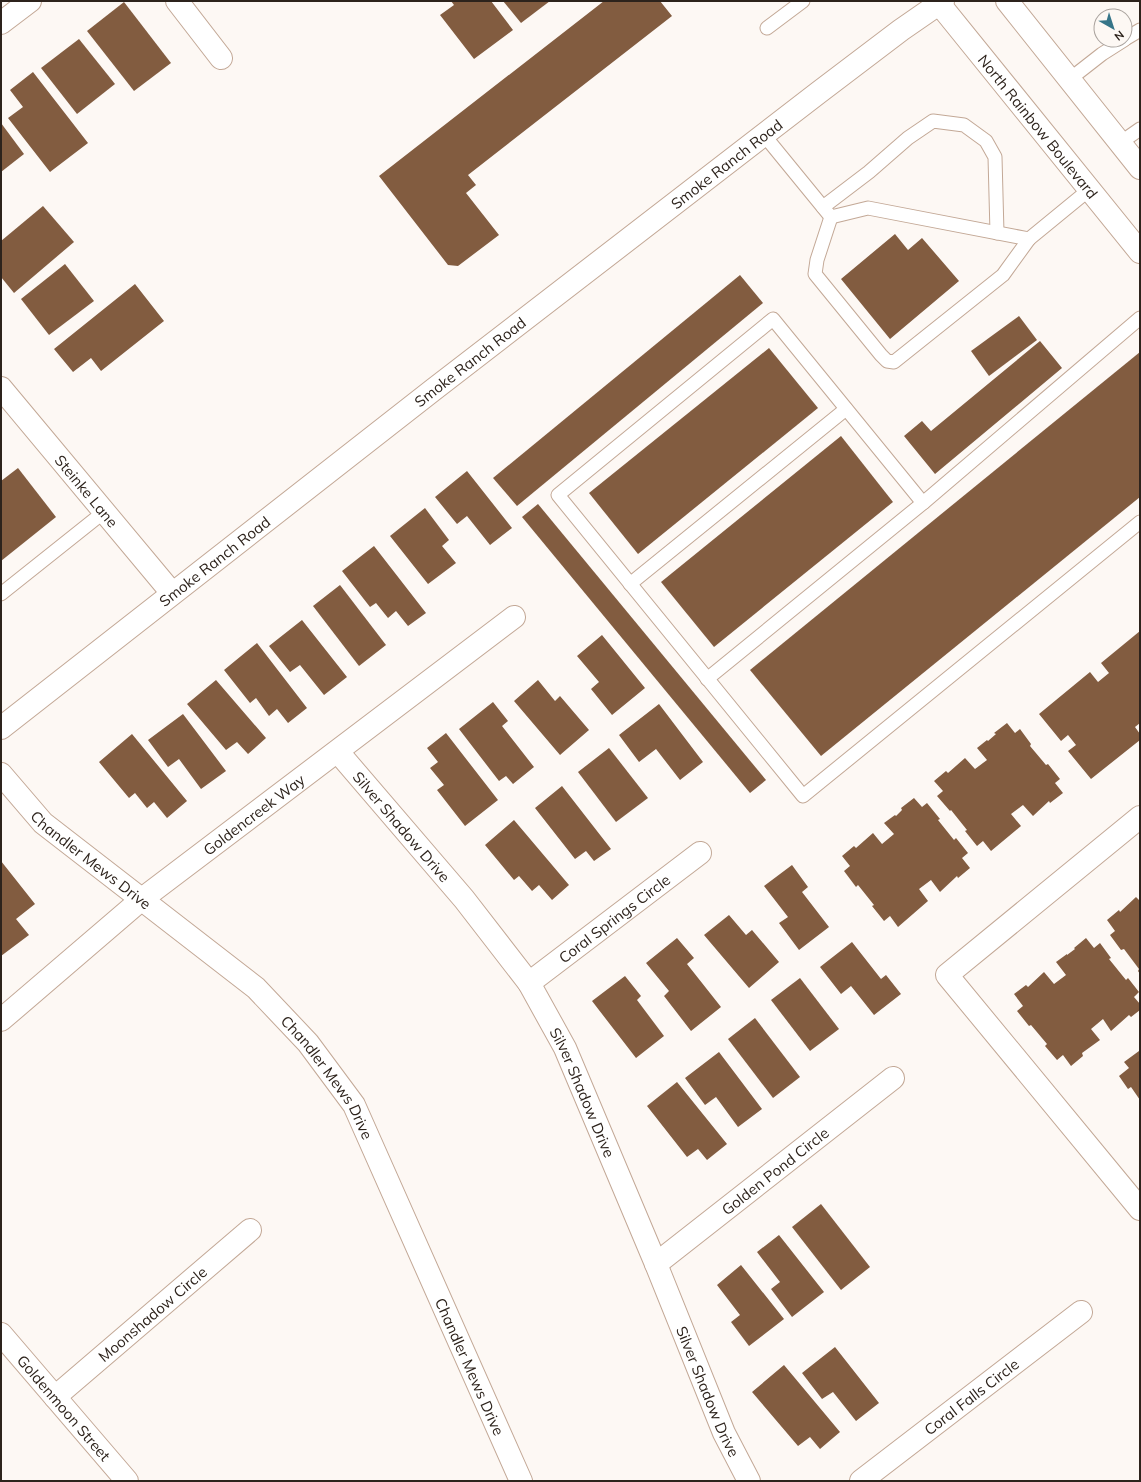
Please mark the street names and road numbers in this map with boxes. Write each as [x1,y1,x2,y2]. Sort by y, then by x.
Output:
street label: North Rainbow Boulevard [974,50,1102,202]
street label: Smoke Ranch Road [667,115,786,213]
street label: Smoke Ranch Road [410,313,529,411]
street label: Steinke Lane [51,451,123,531]
street label: Smoke Ranch Road [155,512,274,610]
street label: Silver Shadow Drive [349,767,454,886]
street label: Goldencreek Way [199,770,308,859]
street label: Chandler Mews Drive [27,806,155,913]
street label: Coral Springs Circle [555,870,674,967]
street label: Chandler Mews Drive [277,1011,377,1142]
street label: Silver Shadow Drive [546,1024,619,1160]
street label: Golden Pond Circle [717,1123,832,1219]
street label: Moonshadow Circle [94,1262,210,1365]
street label: Chandler Mews Drive [431,1295,509,1438]
street label: Silver Shadow Drive [672,1323,744,1460]
street label: Goldenmoon Street [13,1351,115,1465]
street label: Coral Falls Circle [920,1354,1022,1439]

